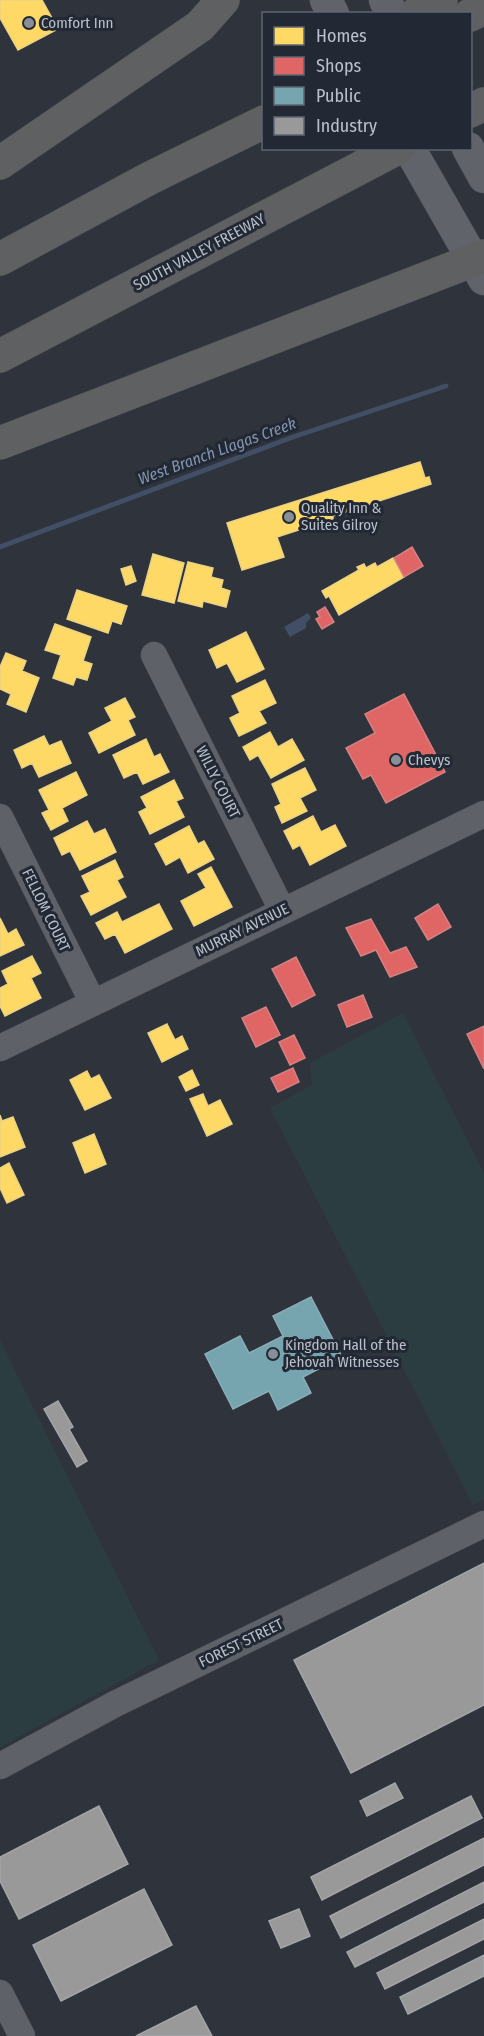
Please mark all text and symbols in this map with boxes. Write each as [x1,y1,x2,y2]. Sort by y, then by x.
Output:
legend [262,12,472,150]
place label: Comfort Inn [41,14,113,32]
marker: Comfort Inn [22,16,36,30]
text: Homes [316,25,367,47]
text: Shops [316,55,361,77]
text: Public [316,85,361,107]
text: Industry [316,115,377,137]
street label: SOUTH VALLEY FREEWAY [130,209,268,294]
water label: West Branch Llagas Creek [135,414,299,488]
place label: Quality Inn & Suites Gilroy [301,499,382,534]
marker: Quality Inn & Suites Gilroy [282,510,296,524]
street label: WILLY COURT [192,743,244,821]
place label: Chevys [408,751,450,769]
marker: Chevys [389,753,403,767]
street label: FELLOM COURT [18,866,74,954]
street label: MURRAY AVENUE [193,900,291,960]
place label: Kingdom Hall of the Jehovah Witnesses [285,1336,406,1371]
marker: Kingdom Hall of the Jehovah Witnesses [266,1347,280,1361]
street label: FOREST STREET [196,1615,286,1671]

